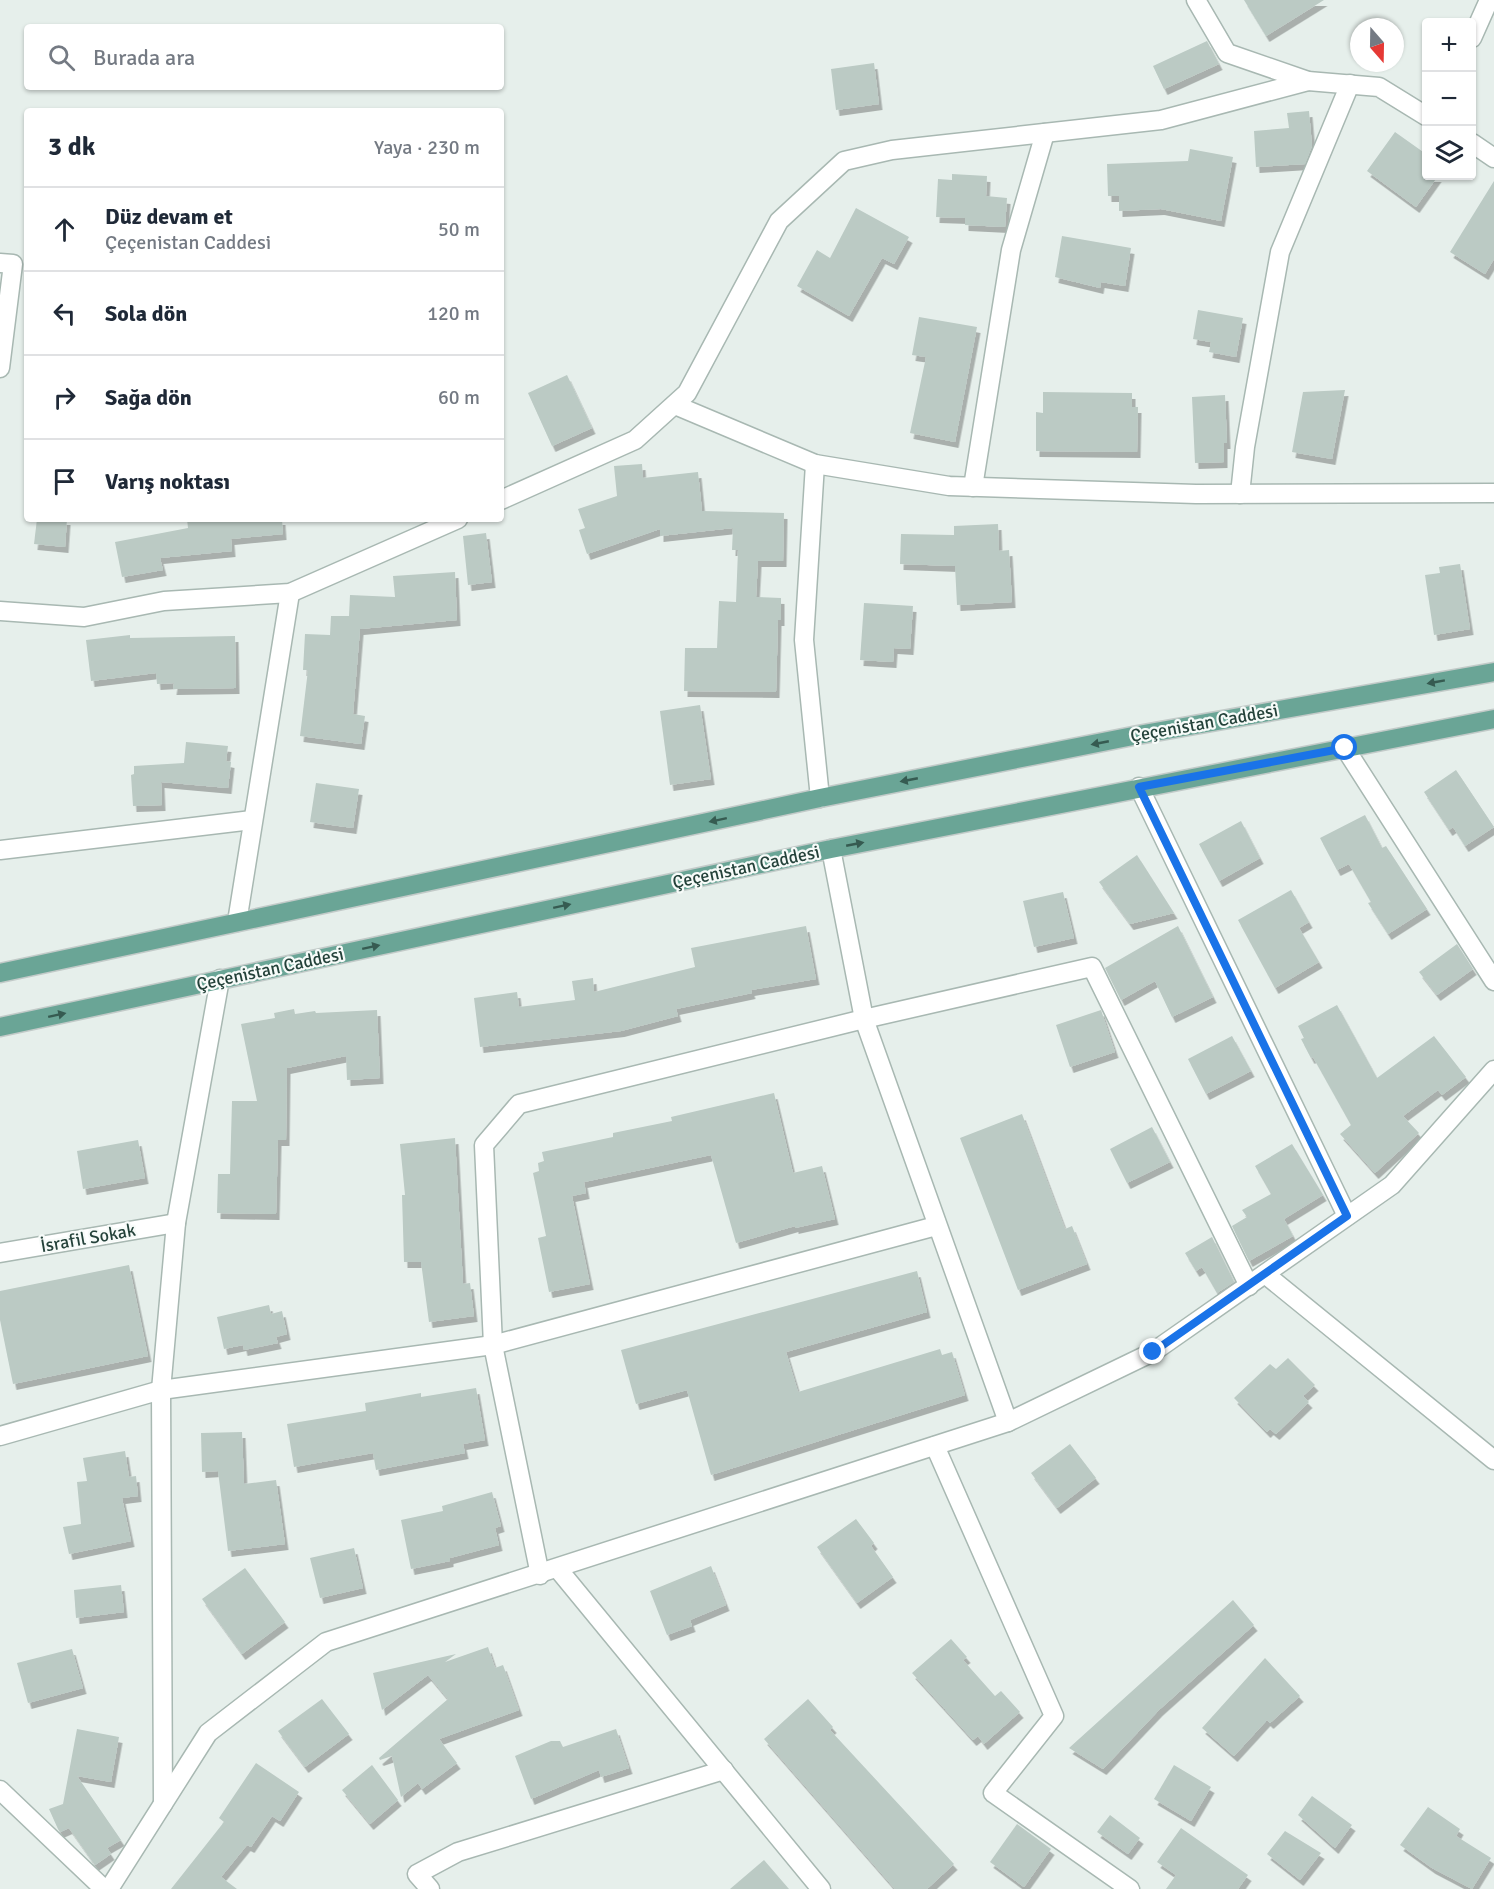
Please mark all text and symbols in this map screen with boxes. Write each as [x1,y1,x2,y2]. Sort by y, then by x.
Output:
north arrow [1350,18,1404,72]
map controls [1422,18,1476,180]
button: + [1422,18,1476,72]
search box [24,24,504,90]
icon: search [45,41,78,74]
text: Burada ara [93,44,195,71]
button: − [1422,72,1476,126]
button: layers [1422,126,1476,180]
text: 3 dk [48,131,95,163]
text: Yaya · 230 m [374,135,480,160]
text: Düz devam et [105,203,233,230]
icon: ahead [48,213,81,246]
text: 50 m [438,217,480,242]
text: Çeçenistan Caddesi [105,230,271,255]
icon: left [48,297,81,330]
text: Sola dön [105,300,187,327]
text: 120 m [427,301,480,326]
icon: right [48,381,81,414]
text: Sağa dön [105,384,192,411]
text: 60 m [438,385,480,410]
icon: arrive [48,465,81,498]
text: Varış noktası [105,468,230,495]
one-way arrow [1427,678,1446,687]
street label: Çeçenistan Caddesi [1128,699,1280,747]
route start [1331,734,1357,760]
one-way arrow [1090,739,1109,748]
one-way arrow [899,776,918,785]
one-way arrow [708,816,727,825]
one-way arrow [846,839,865,848]
street label: Çeçenistan Caddesi [671,841,821,893]
one-way arrow [552,901,571,910]
one-way arrow [362,942,381,951]
street label: Çeçenistan Caddesi [195,943,345,995]
one-way arrow [48,1010,67,1019]
street label: İsrafil Sokak [39,1219,137,1257]
route end [1139,1338,1165,1364]

